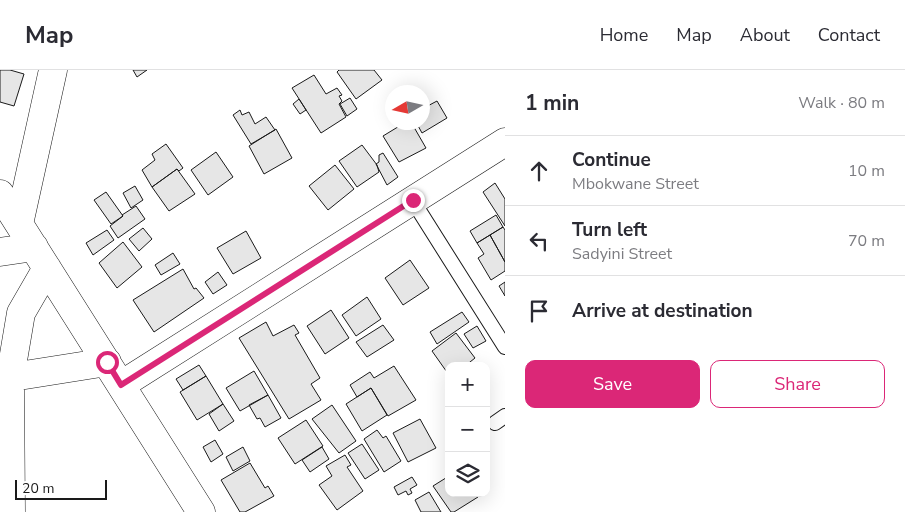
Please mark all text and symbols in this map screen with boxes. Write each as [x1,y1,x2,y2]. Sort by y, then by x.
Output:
text: Map [25,19,73,51]
text: Home [600,23,648,47]
text: Map [676,23,712,47]
text: About [740,23,790,47]
text: Contact [818,23,880,47]
north arrow [385,85,430,130]
text: 1 min [525,89,579,117]
text: Walk · 80 m [798,92,885,114]
text: Continue [572,147,651,173]
icon: ahead [525,157,553,185]
text: 10 m [848,160,885,182]
text: Mbokwane Street [572,173,699,195]
route end [402,189,425,212]
text: Turn left [572,217,647,243]
icon: left [525,227,553,255]
text: 70 m [848,230,885,252]
text: Sadyini Street [572,243,672,265]
icon: arrive [525,297,553,325]
text: Arrive at destination [572,298,753,324]
route start [96,351,119,374]
button: Save [525,360,700,408]
button: Share [710,360,885,408]
map controls [445,362,490,497]
button: + [445,362,490,407]
button: − [445,407,490,452]
button: layers [445,452,490,497]
scale bar [15,477,108,500]
text: 20 m [22,479,54,498]

